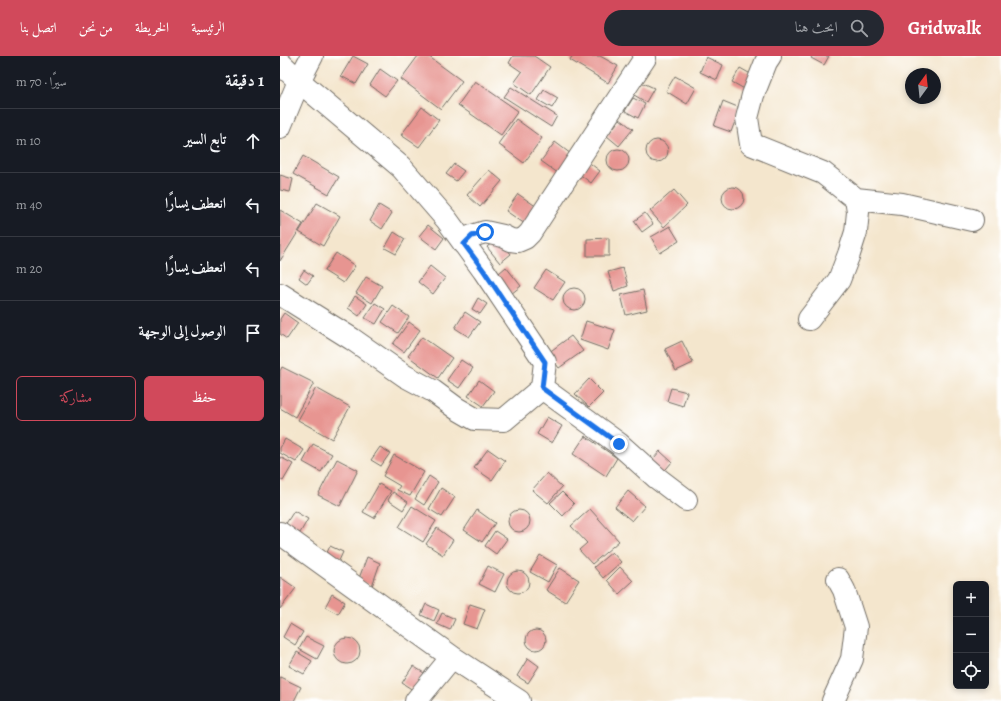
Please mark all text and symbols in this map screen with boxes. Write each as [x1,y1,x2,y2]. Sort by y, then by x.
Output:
search box [604,10,884,46]
text: Gridwalk [908,15,981,41]
text: ابحث هنا [795,17,838,37]
icon: search [848,17,870,39]
text: اتصل بنا [20,18,57,37]
text: من نحن [79,18,113,37]
text: الخريطة [135,18,169,37]
text: الرئيسية [191,18,225,37]
north arrow [905,68,941,104]
text: 1 دقيقة [225,69,264,92]
text: سيرًا · 70 m [16,73,67,90]
text: تابع السير [184,129,226,149]
icon: ahead [242,130,264,152]
text: 10 m [16,132,41,149]
text: انعطف يسارًا [165,193,226,213]
icon: left [242,194,264,216]
text: 40 m [16,196,42,213]
route start [476,223,494,241]
text: انعطف يسارًا [165,257,226,277]
icon: left [242,258,264,280]
text: 20 m [16,260,43,277]
text: الوصول إلى الوجهة [139,321,226,341]
icon: arrive [242,322,264,344]
button: مشاركة [16,376,136,421]
button: حفظ [144,376,264,421]
route end [610,435,628,453]
map controls [953,581,989,689]
button: + [953,581,989,617]
button: − [953,617,989,653]
button: locate [953,653,989,689]

